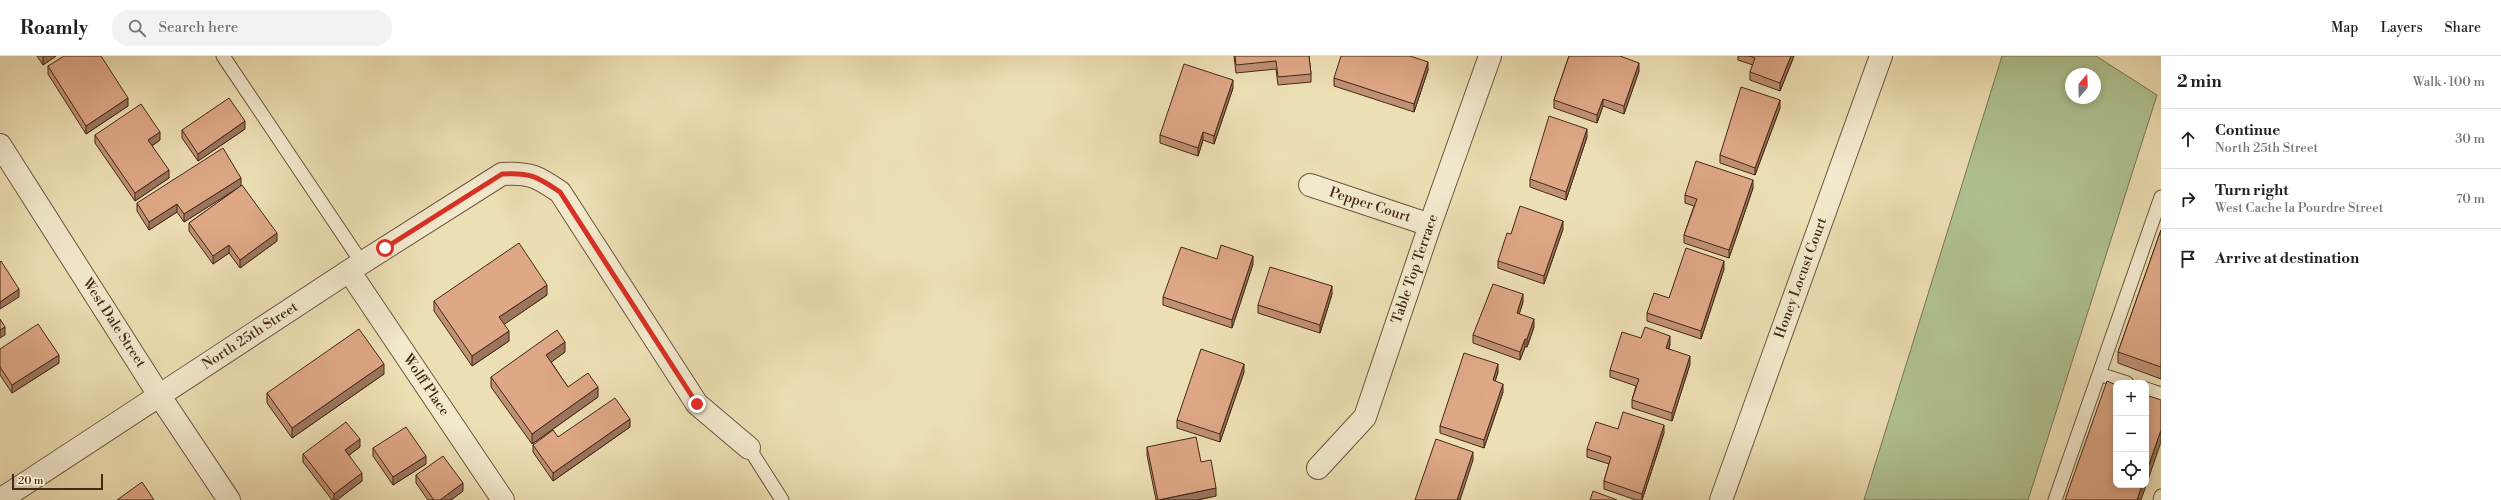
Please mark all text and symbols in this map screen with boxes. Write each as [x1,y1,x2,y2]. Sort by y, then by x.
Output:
search box [112,10,392,46]
text: Roamly [20,16,88,40]
icon: search [126,17,148,39]
text: Search here [158,18,238,37]
text: Map [2331,19,2358,37]
text: Layers [2380,19,2423,37]
text: Share [2445,19,2481,37]
north arrow [2065,68,2101,104]
text: 2 min [2177,71,2222,93]
text: Walk · 100 m [2413,74,2485,90]
text: Continue [2215,121,2280,140]
icon: ahead [2177,128,2199,150]
text: 30 m [2455,131,2485,147]
text: North 25th Street [2215,140,2318,156]
text: Turn right [2215,181,2289,200]
street label: Pepper Court [1327,183,1413,227]
icon: right [2177,188,2199,210]
text: 70 m [2456,191,2485,207]
text: West Cache la Pourdre Street [2215,200,2383,216]
street label: Table Top Terrace [1388,212,1442,326]
street label: Honey Locust Court [1771,215,1831,341]
route start [376,239,394,257]
icon: arrive [2177,248,2199,270]
text: Arrive at destination [2215,249,2359,268]
street label: West Dale Street [78,274,150,371]
street label: North 25th Street [199,298,301,374]
street label: Wolff Place [398,350,453,419]
map controls [2113,380,2149,488]
button: + [2113,380,2149,416]
route end [688,395,706,413]
button: − [2113,416,2149,452]
button: locate [2113,452,2149,488]
scale bar [12,472,103,491]
text: 20 m [18,474,43,488]

